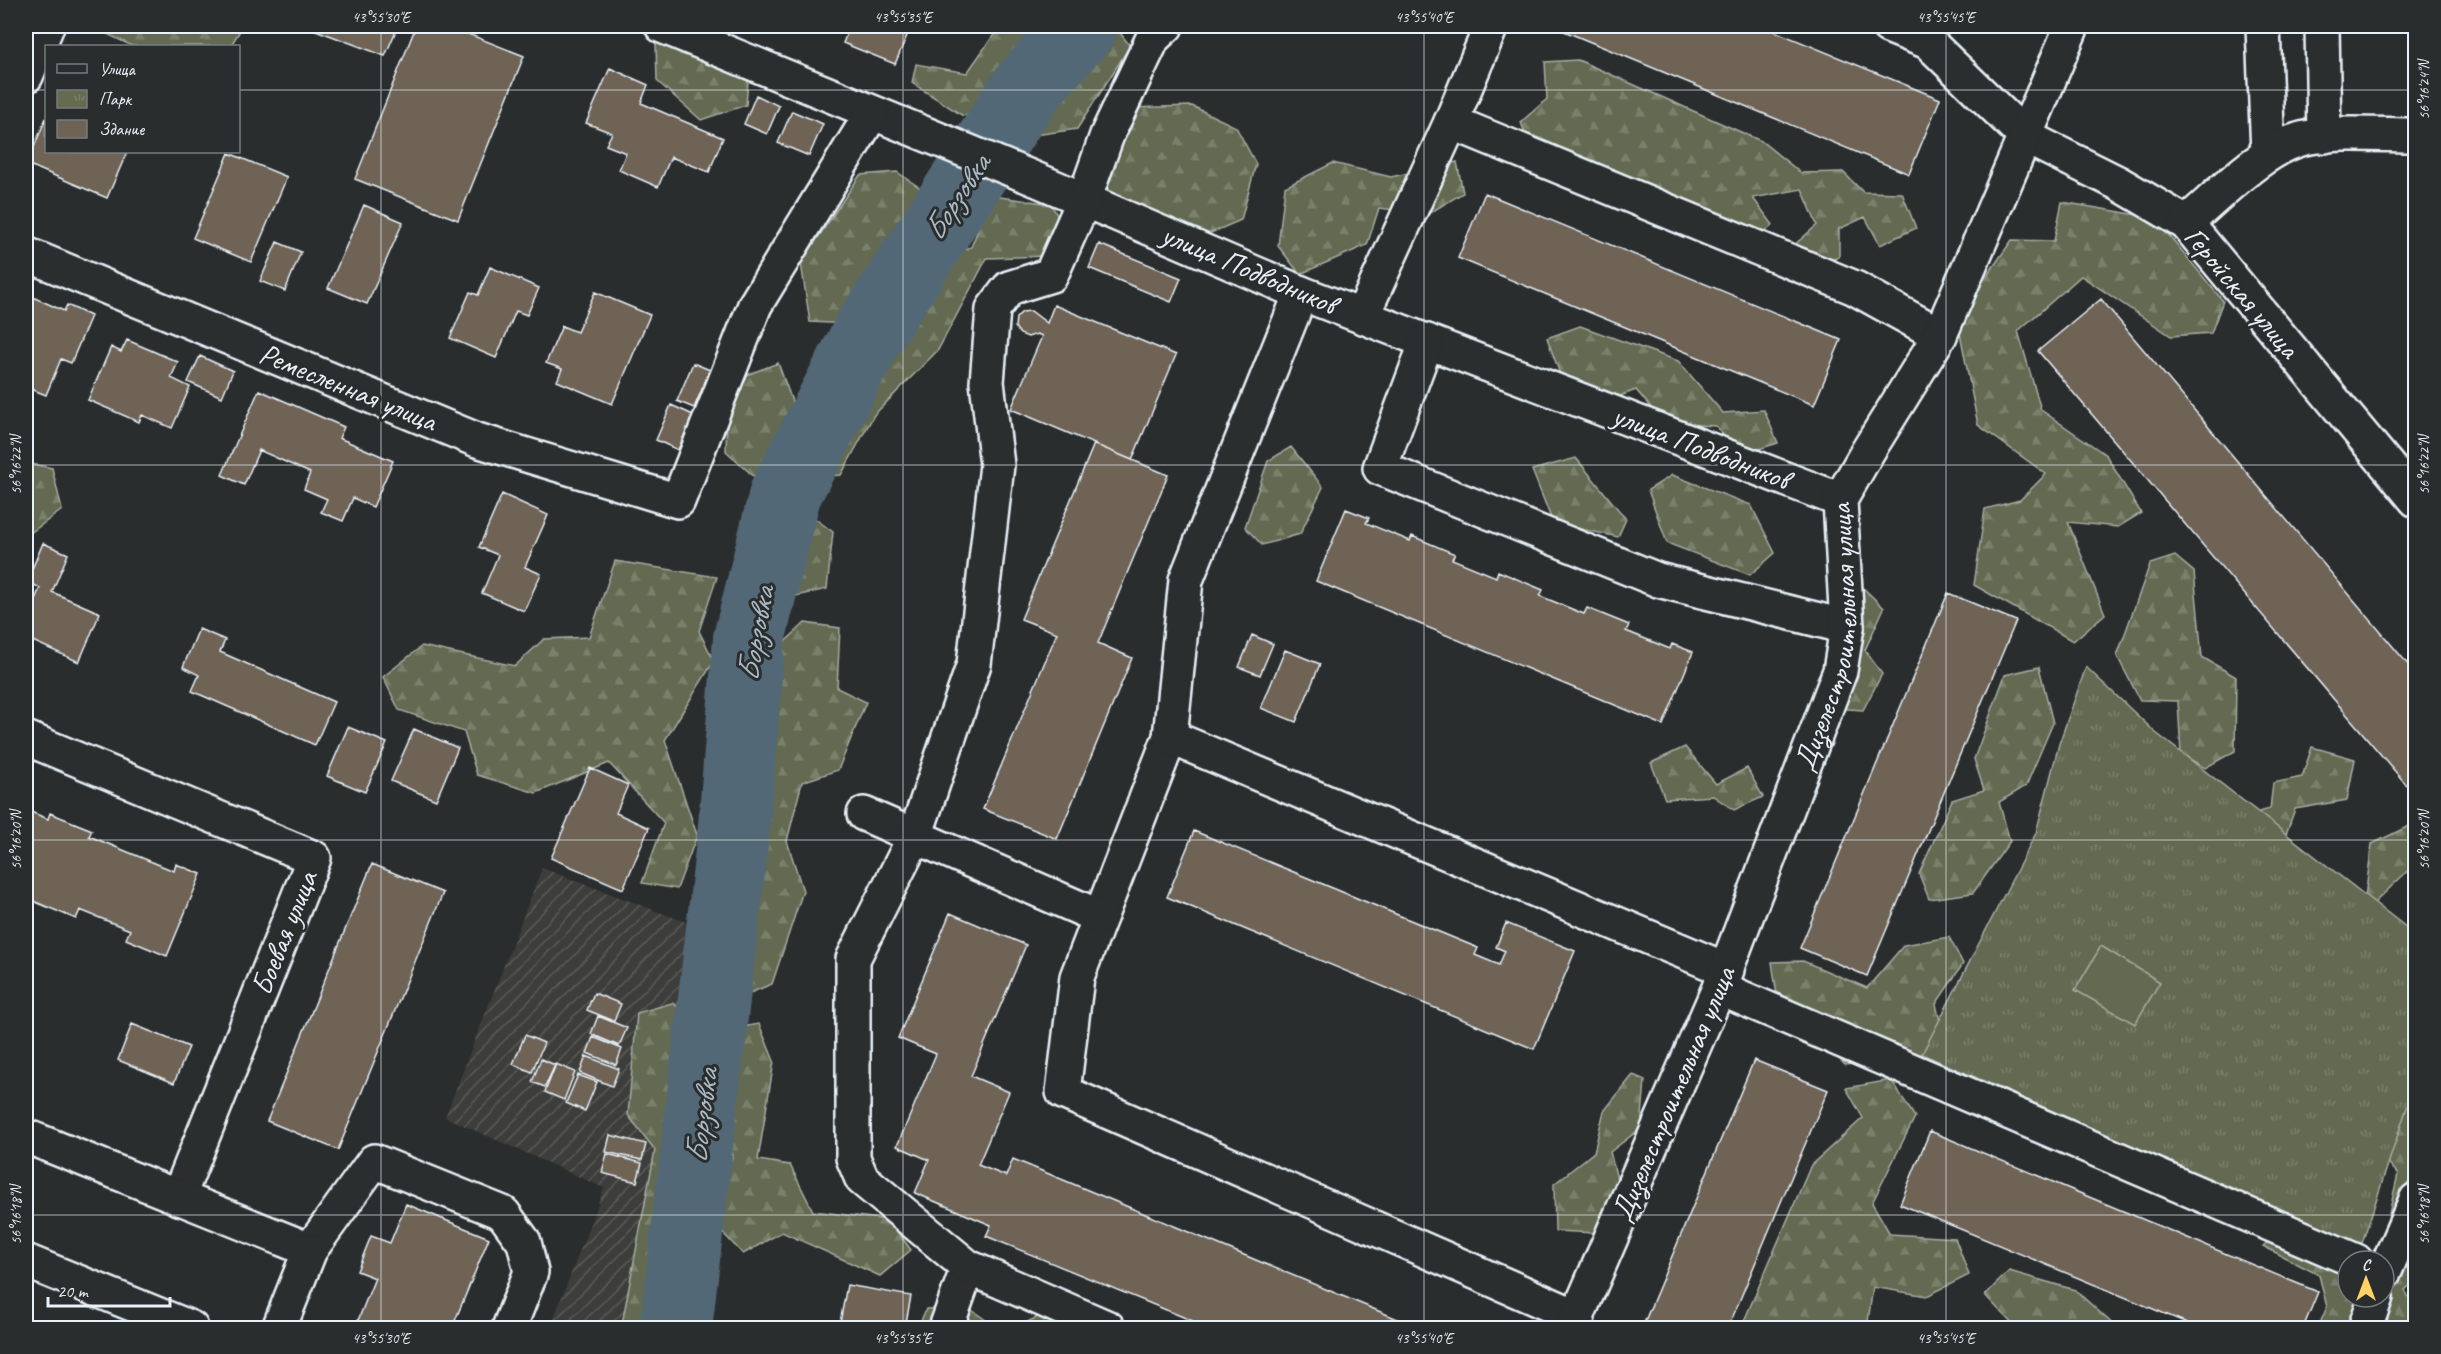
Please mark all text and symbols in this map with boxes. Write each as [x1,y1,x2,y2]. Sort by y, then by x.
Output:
text: 43°55'30"E [352,8,412,27]
text: 43°55'35"E [874,8,934,27]
text: 43°55'40"E [1395,8,1455,27]
text: 43°55'45"E [1917,8,1977,27]
legend [45,45,240,153]
text: 56°16'24"N [2415,57,2434,120]
text: Улица [99,58,136,80]
text: Парк [99,88,133,110]
text: Здание [99,118,145,140]
water label: Борзовка [913,143,1002,248]
street label: улица Подводников [1154,214,1347,325]
street label: Геройская улица [2176,218,2309,367]
street label: Ремесленная улица [254,334,444,441]
street label: улица Подводников [1606,395,1800,500]
text: 56°16'22"N [7,432,26,495]
text: 56°16'22"N [2415,432,2434,495]
street label: Дизелестроительная улица [1785,501,1866,776]
water label: Борзовка [727,580,785,684]
text: 56°16'20"N [7,807,26,870]
text: 56°16'20"N [2415,807,2434,870]
street label: Боевая улица [242,864,327,1000]
street label: Дизелестроительная улица [1602,959,1745,1227]
water label: Борзовка [675,1063,728,1166]
text: 56°16'18"N [7,1182,26,1245]
text: 56°16'18"N [2415,1182,2434,1245]
north arrow [2336,1249,2396,1309]
text: С [2362,1255,2372,1275]
scale bar [48,1270,170,1308]
text: 20 m [57,1280,90,1302]
text: 43°55'30"E [352,1329,412,1348]
text: 43°55'35"E [874,1329,934,1348]
text: 43°55'40"E [1395,1329,1455,1348]
text: 43°55'45"E [1917,1329,1977,1348]

